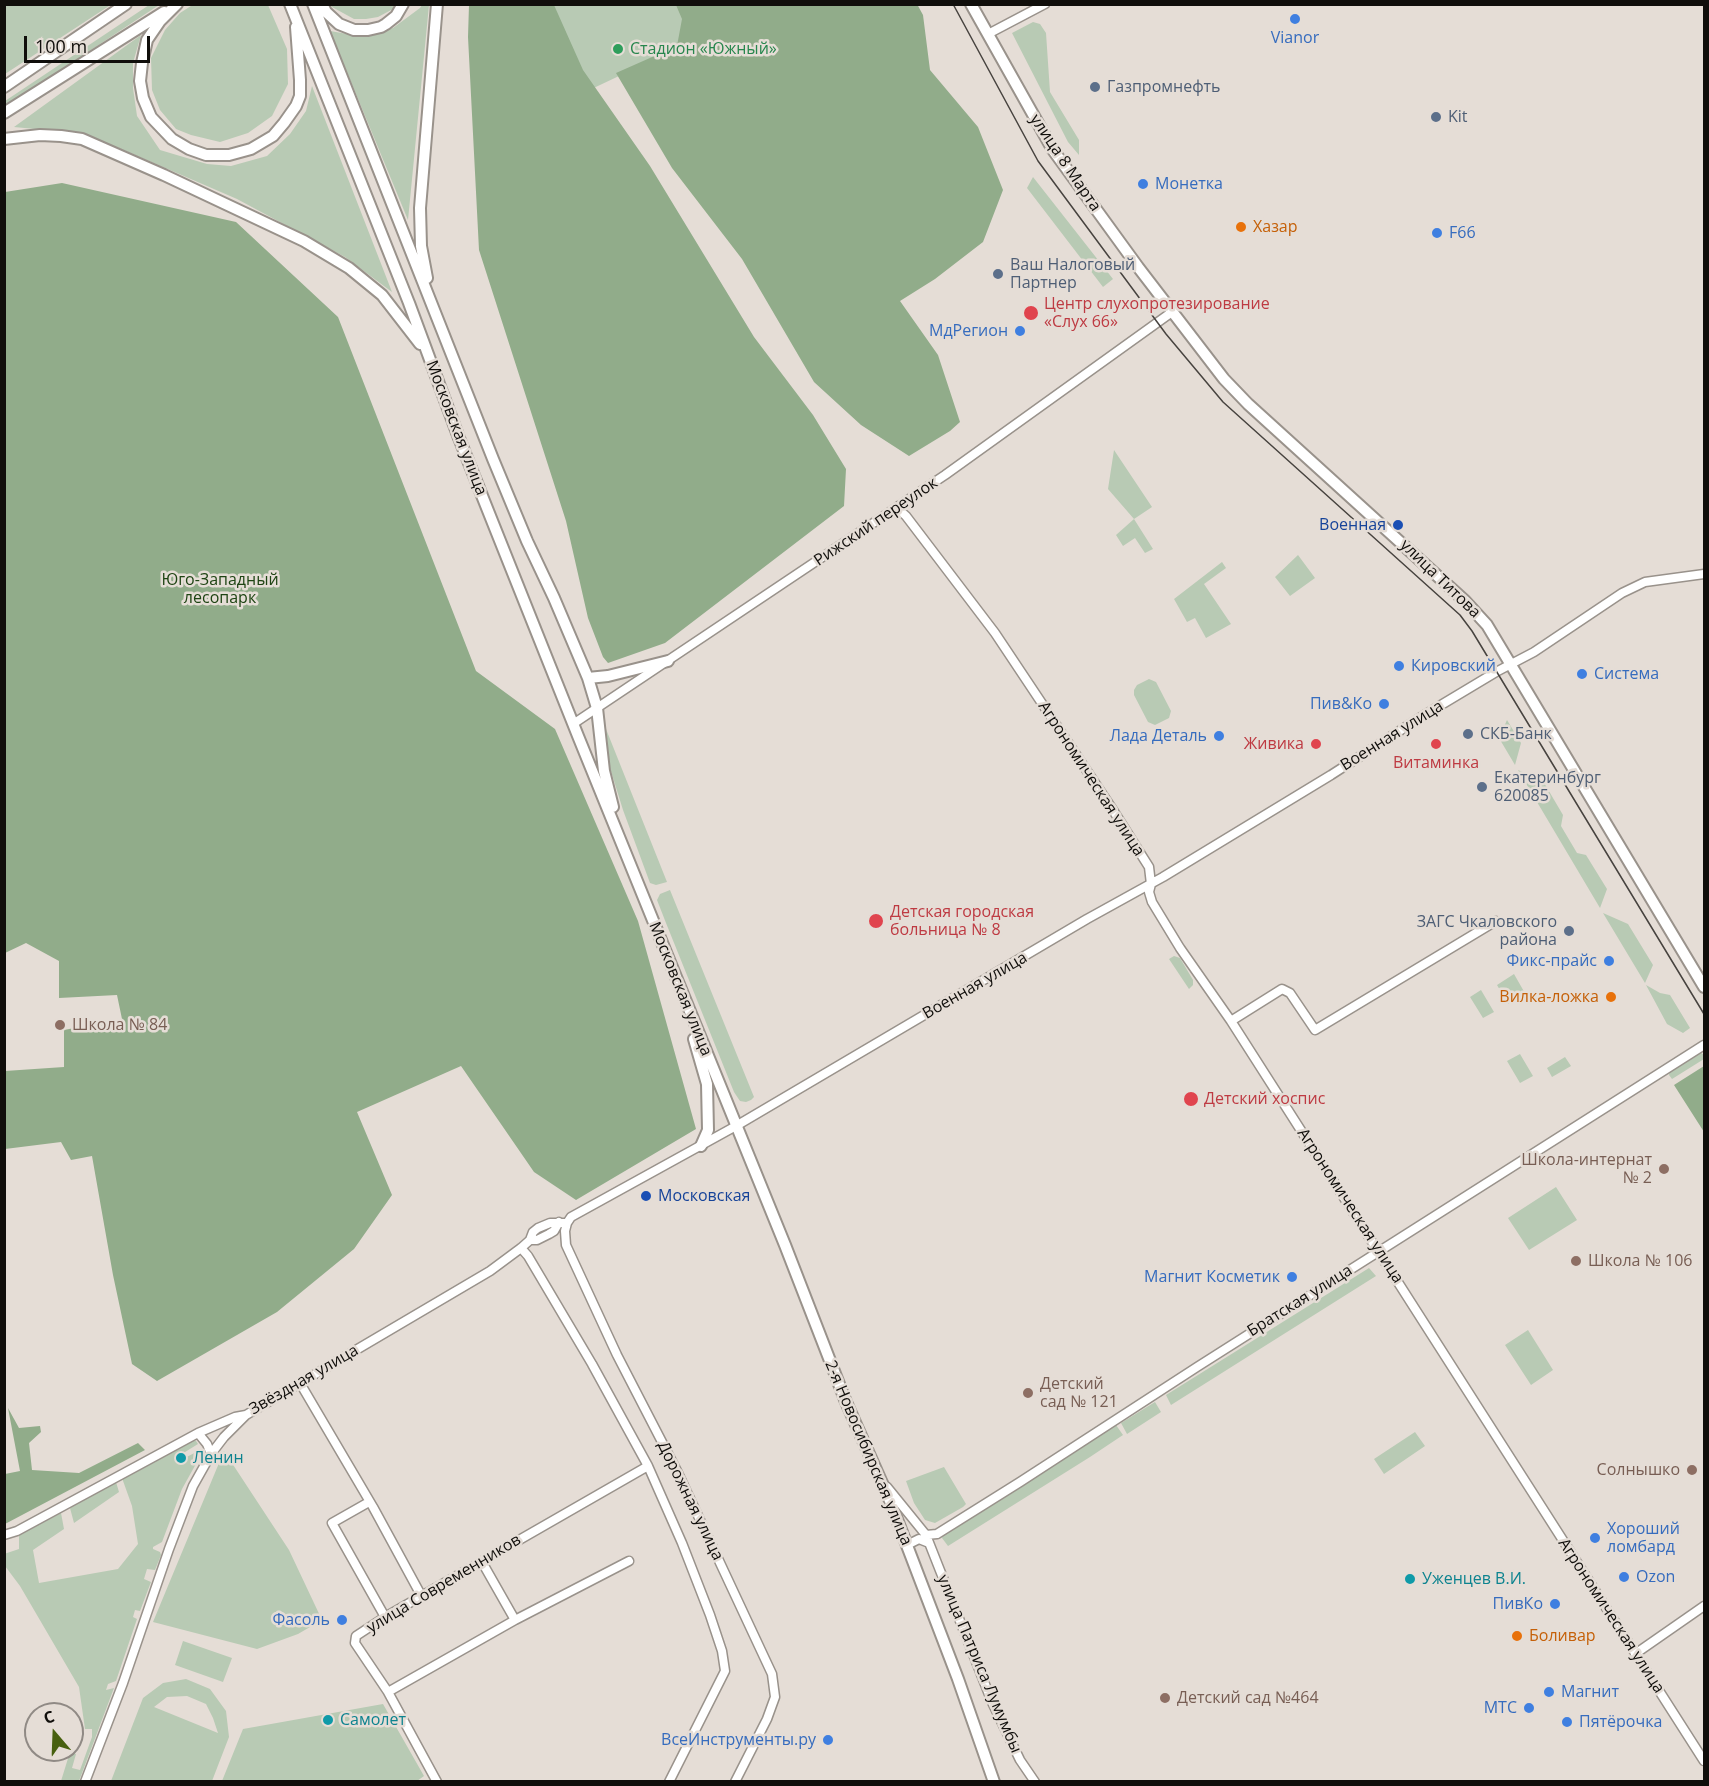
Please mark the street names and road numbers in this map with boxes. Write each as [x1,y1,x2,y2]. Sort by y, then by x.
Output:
street label: улица 8 Марта [1025,111,1105,215]
street label: Московская улица [421,358,491,498]
street label: Рижский переулок [811,474,941,570]
street label: улица Титова [1396,536,1484,622]
street label: Военная улица [1337,697,1447,775]
street label: Агрономическая улица [1034,698,1148,860]
street label: Московская улица [644,919,716,1059]
street label: Военная улица [919,948,1031,1024]
street label: Агрономическая улица [1293,1125,1407,1287]
street label: Братская улица [1244,1261,1356,1341]
street label: Звёздная улица [246,1341,362,1419]
street label: 2-я Новосибирская улица [820,1358,916,1548]
street label: Дорожная улица [653,1438,727,1564]
street label: улица Современников [364,1530,524,1638]
street label: Агрономическая улица [1554,1535,1668,1697]
street label: улица Патриса Лумумбы [933,1572,1025,1756]

